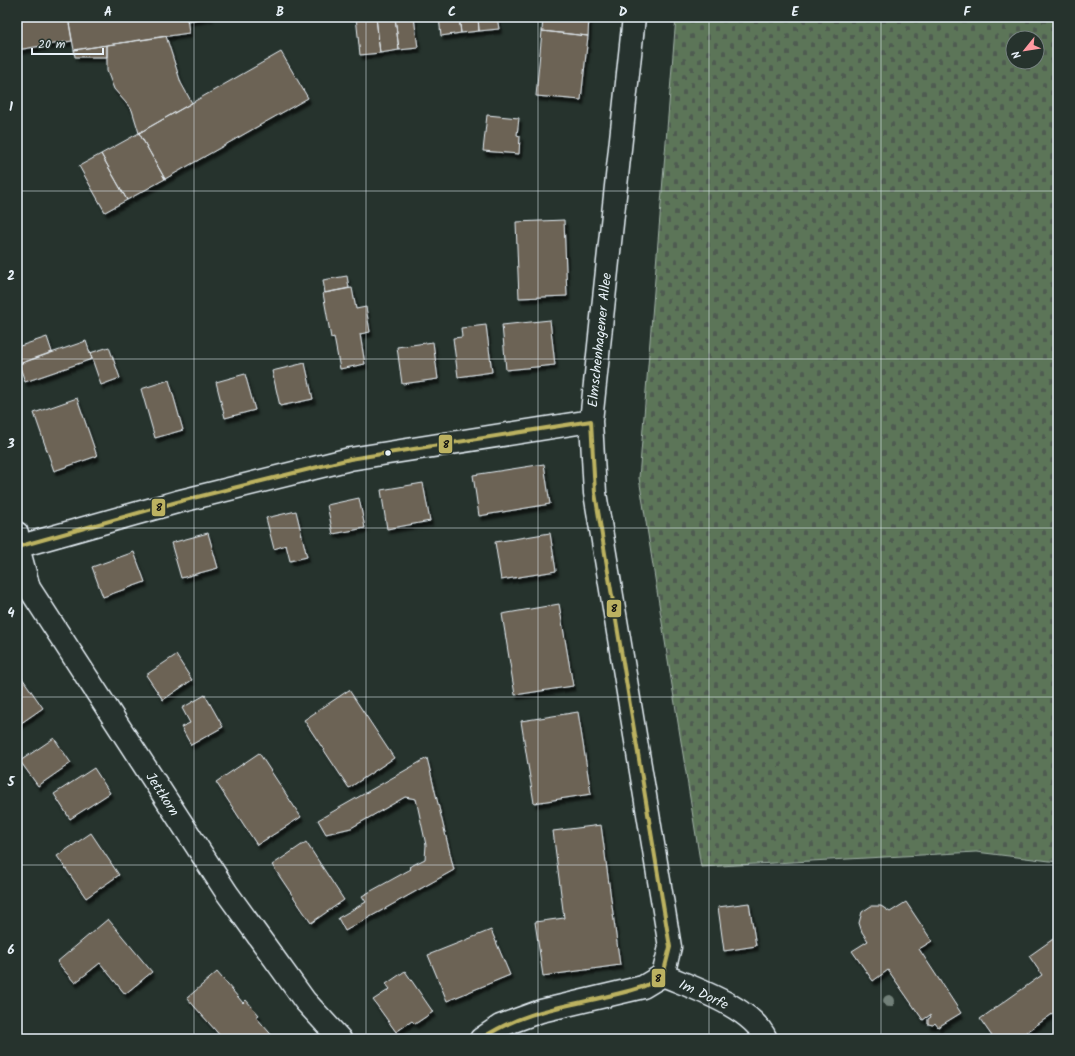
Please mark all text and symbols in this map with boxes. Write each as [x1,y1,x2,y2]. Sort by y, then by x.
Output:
text: A [104,2,112,23]
text: B [276,2,284,23]
text: C [448,2,456,23]
text: D [619,2,628,23]
text: E [791,2,799,23]
text: F [963,2,971,23]
scale bar [32,30,103,56]
north arrow [1005,30,1045,70]
text: 20 m [38,35,66,54]
text: N [1008,47,1027,62]
text: 1 [9,97,13,118]
text: 2 [7,266,15,287]
street label: Elmschenhagener Allee [582,271,618,409]
text: 3 [6,434,15,455]
line badge: 8 [438,434,453,454]
text: 8 [443,436,450,454]
unlabelled marker [383,448,393,458]
line badge: 8 [151,498,166,517]
text: 8 [156,499,163,517]
line badge: 8 [606,599,622,618]
text: 8 [611,600,618,618]
text: 4 [7,603,15,624]
street label: Jettkorn [140,768,185,821]
text: 5 [7,772,16,793]
text: 6 [7,940,15,961]
line badge: 8 [651,968,666,988]
text: 8 [655,970,662,988]
street label: Im Dorfe [675,974,733,1016]

